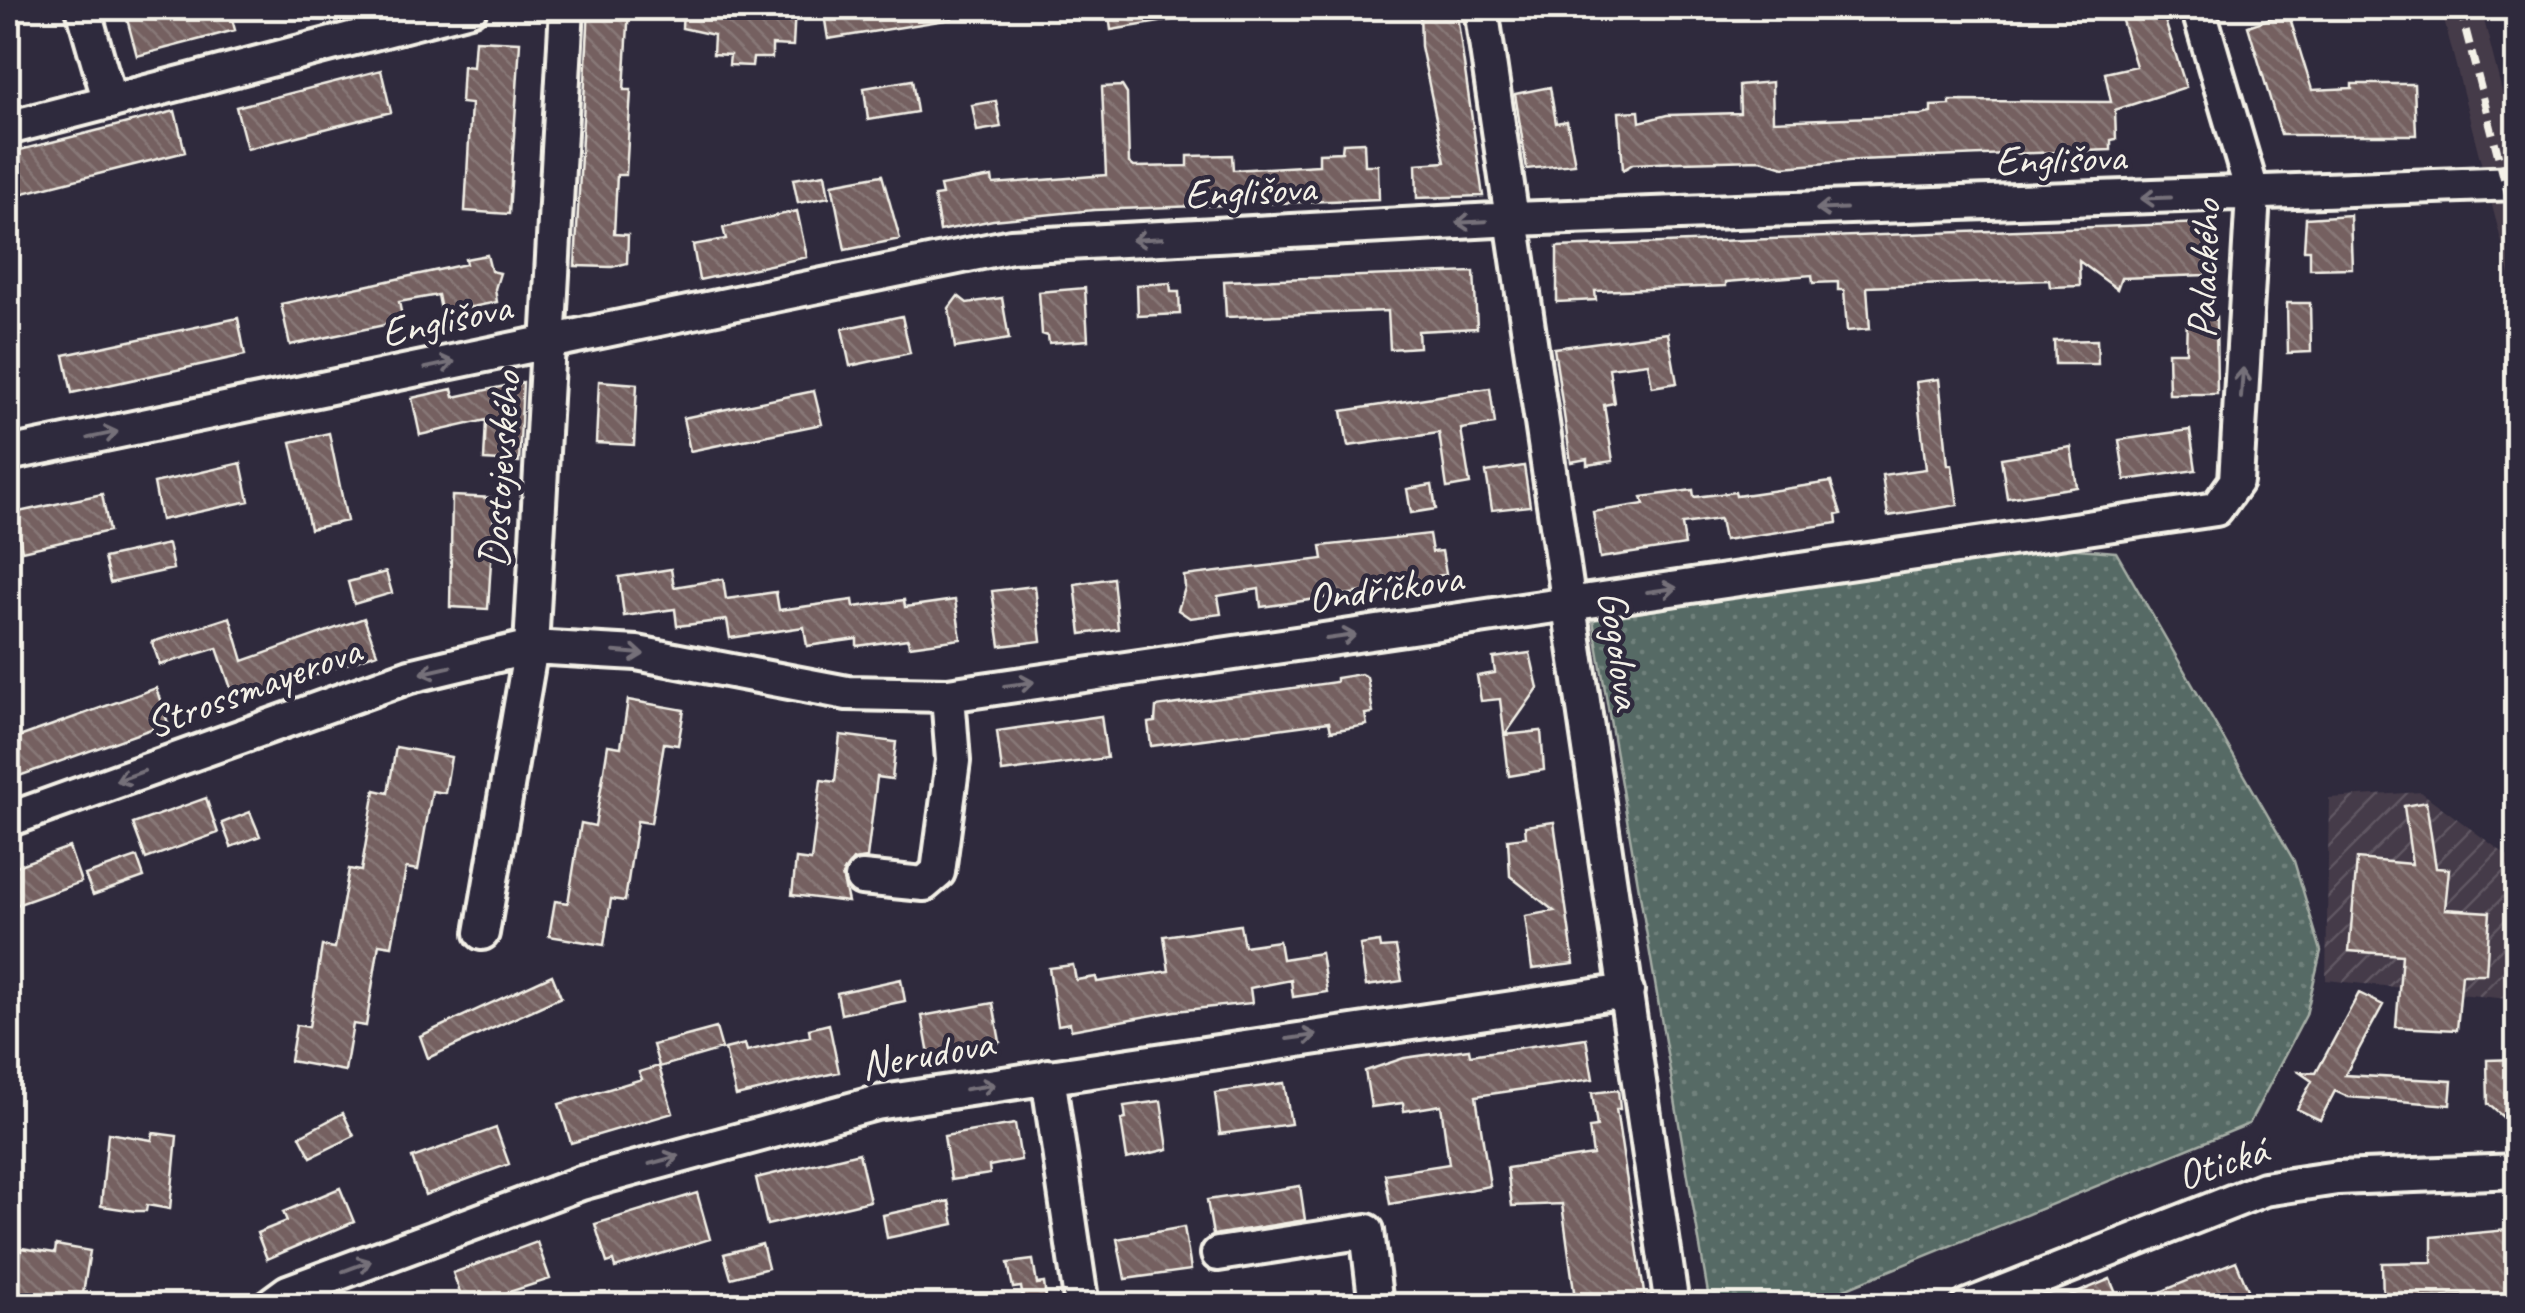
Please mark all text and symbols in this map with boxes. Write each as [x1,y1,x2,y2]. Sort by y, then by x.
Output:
street label: Englišova [1994,130,2130,188]
street label: Englišova [1183,161,1320,221]
one-way arrow [2140,189,2172,208]
street label: Palackého [2175,197,2233,339]
one-way arrow [1815,200,1847,219]
one-way arrow [1456,213,1488,232]
one-way arrow [1131,230,1163,249]
street label: Englišova [376,280,519,360]
one-way arrow [423,354,455,373]
street label: Dostojevského [467,368,533,570]
one-way arrow [2233,368,2252,400]
one-way arrow [86,424,118,443]
street label: Ondříčkova [1304,551,1469,625]
one-way arrow [1646,581,1678,599]
street label: Gogolova [1585,587,1655,715]
street label: Strossmayerova [138,623,371,750]
one-way arrow [1324,628,1356,646]
one-way arrow [612,644,644,663]
one-way arrow [421,662,453,680]
one-way arrow [1002,675,1035,693]
one-way arrow [115,768,146,786]
street label: Nerudova [857,1016,1000,1092]
one-way arrow [1285,1028,1317,1046]
one-way arrow [964,1077,996,1096]
street label: Otická [2170,1122,2277,1202]
one-way arrow [648,1150,679,1169]
one-way arrow [342,1256,372,1274]

